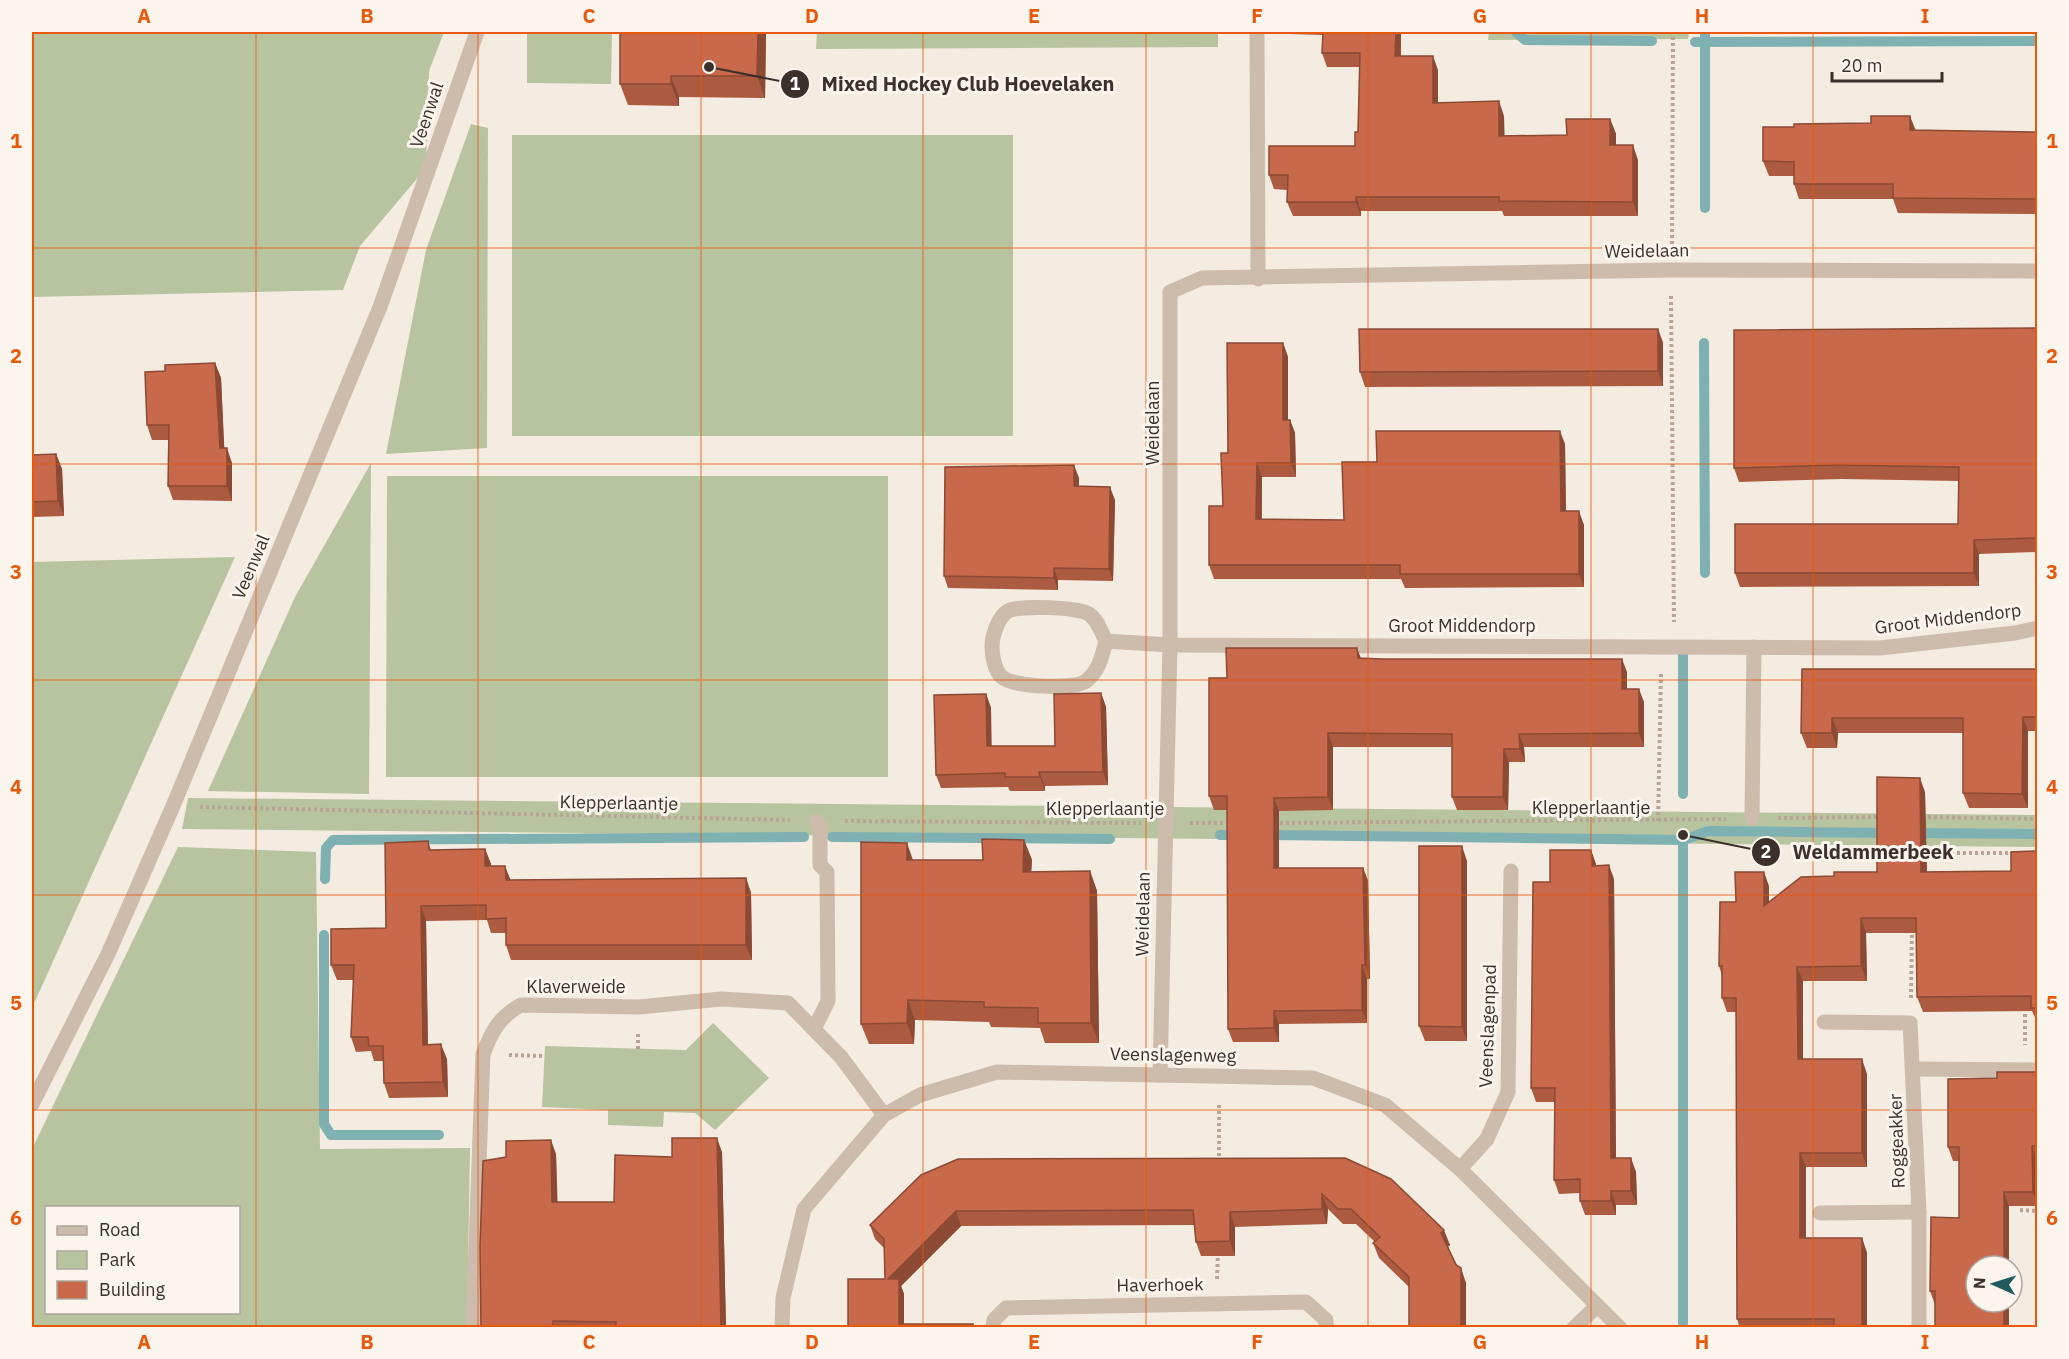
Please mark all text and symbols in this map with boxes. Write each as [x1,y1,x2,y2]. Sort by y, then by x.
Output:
text: A [137,2,151,29]
text: B [360,2,374,29]
text: C [582,2,596,29]
text: D [805,2,819,29]
text: E [1028,2,1040,29]
text: F [1251,2,1263,29]
text: G [1473,2,1487,29]
text: H [1695,2,1709,29]
text: I [1921,2,1929,29]
scale bar [1832,45,1942,83]
text: 20 m [1841,54,1883,77]
callout: Mixed Hockey Club Hoevelaken [780,65,1127,103]
text: Mixed Hockey Club Hoevelaken [822,70,1114,97]
text: 1 [790,72,801,95]
street label: Veenwal [405,79,449,151]
text: 1 [10,127,22,154]
text: 1 [2046,127,2058,154]
street label: Weidelaan [1604,238,1690,263]
text: 2 [10,342,22,369]
text: 2 [2046,342,2058,369]
street label: Weidelaan [1141,381,1164,465]
street label: Veenwal [227,531,275,603]
text: 3 [10,558,22,585]
text: 3 [2046,558,2058,585]
street label: Groot Middendorp [1873,598,2023,639]
street label: Groot Middendorp [1388,614,1536,637]
text: 4 [10,773,22,800]
text: 4 [2046,773,2058,800]
street label: Klepperlaantje [560,790,679,815]
street label: Klepperlaantje [1532,796,1650,819]
street label: Klepperlaantje [1046,797,1164,820]
callout: Weldammerbeek [1751,833,1966,871]
text: Weldammerbeek [1792,838,1954,865]
text: 2 [1761,840,1771,863]
street label: Weidelaan [1130,871,1155,957]
street label: Veenslagenpad [1474,964,1501,1088]
street label: Klaverweide [526,975,626,998]
text: 5 [10,989,22,1016]
text: 5 [2046,989,2058,1016]
street label: Veenslagenweg [1110,1042,1237,1067]
street label: Roggeakker [1883,1093,1910,1189]
text: 6 [10,1204,22,1231]
text: 6 [2046,1204,2058,1231]
legend [45,1206,240,1314]
text: Road [99,1218,140,1241]
text: Park [99,1248,136,1271]
north arrow [1964,1254,2024,1314]
street label: Haverhoek [1116,1272,1204,1297]
text: N [1969,1277,1989,1290]
text: Building [99,1278,166,1301]
text: A [137,1328,151,1355]
text: B [360,1328,374,1355]
text: C [582,1328,596,1355]
text: D [805,1328,819,1355]
text: E [1028,1328,1040,1355]
text: F [1251,1328,1263,1355]
text: G [1473,1328,1487,1355]
text: H [1695,1328,1709,1355]
text: I [1921,1328,1929,1355]

